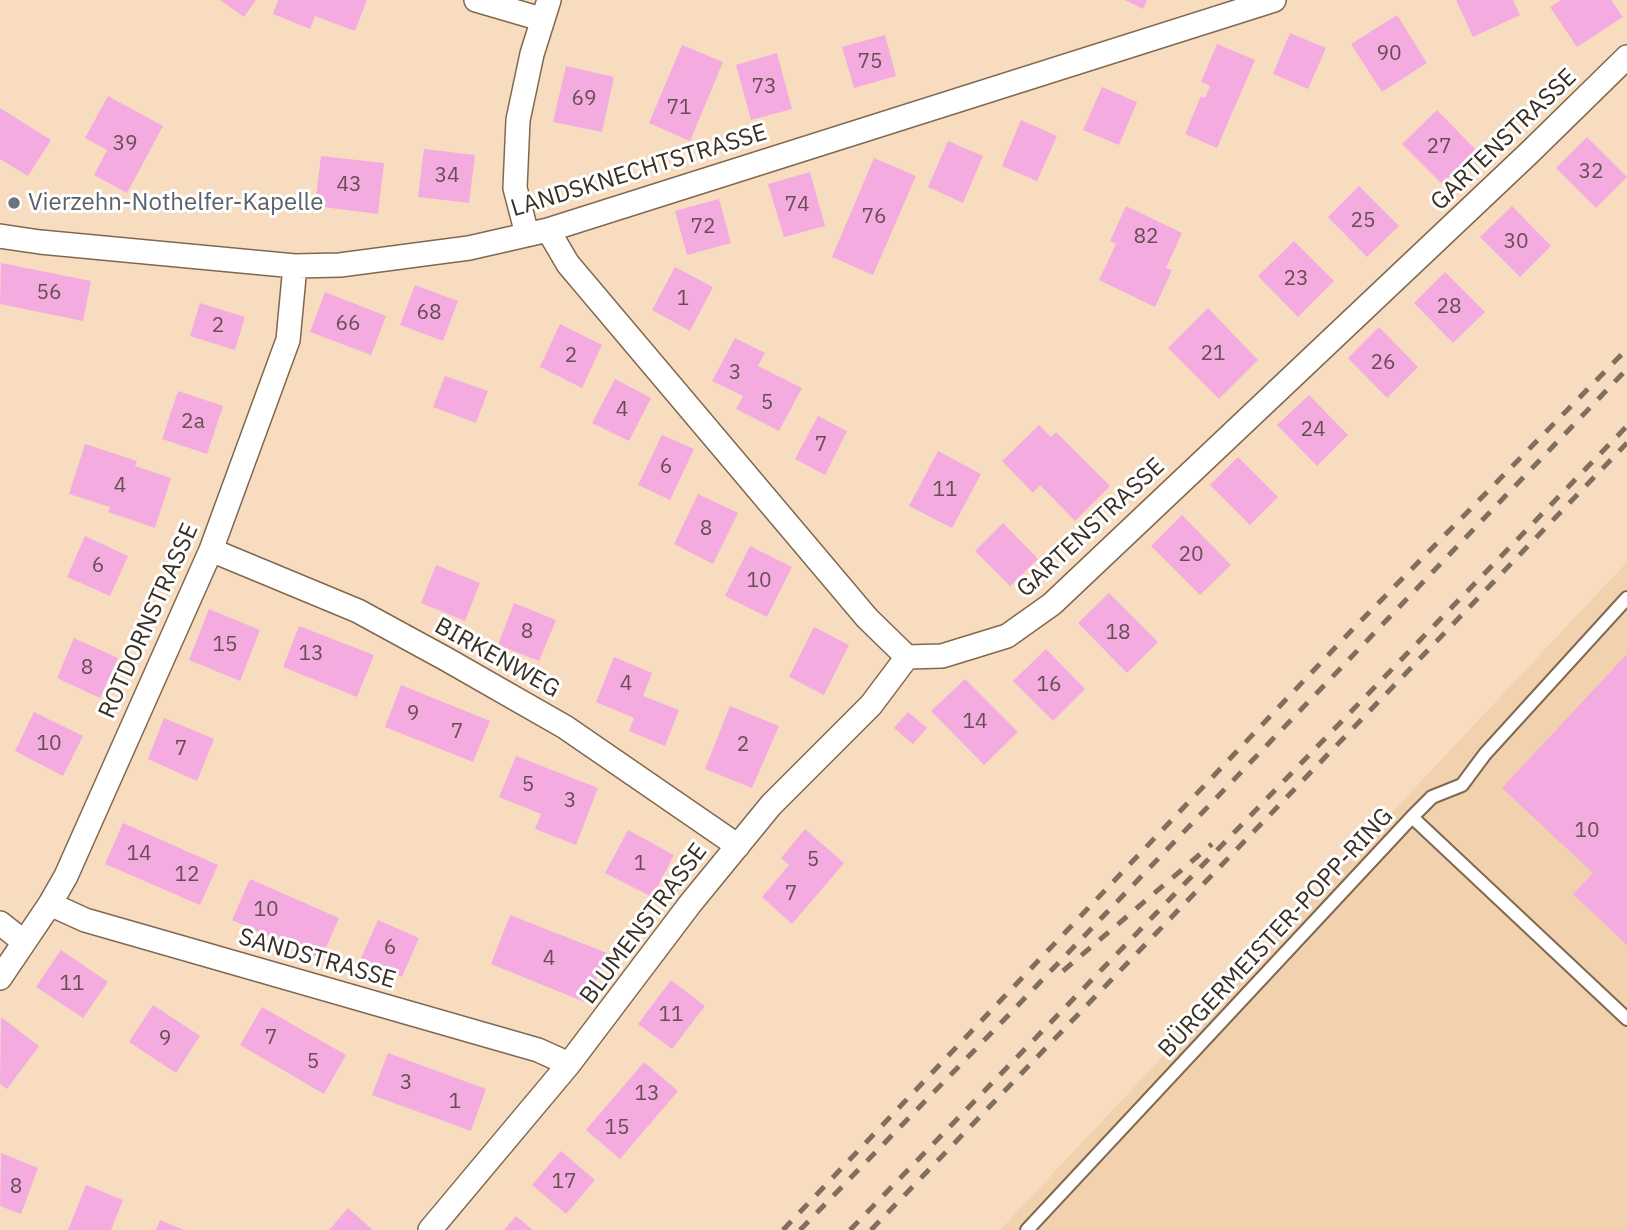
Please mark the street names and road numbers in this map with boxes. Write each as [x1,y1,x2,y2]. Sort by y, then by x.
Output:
street label: GARTENSTRASSE [1425,63,1583,217]
street label: LANDSKNECHTSTRASSE [508,118,770,224]
street label: GARTENSTRASSE [1011,452,1171,604]
street label: ROTDORNSTRASSE [93,519,205,723]
street label: BIRKENWEG [429,612,565,704]
street label: BÜRGERMEISTER-POPP-RING [1153,802,1399,1064]
street label: BLUMENSTRASSE [574,838,714,1010]
street label: SANDSTRASSE [235,923,399,995]

